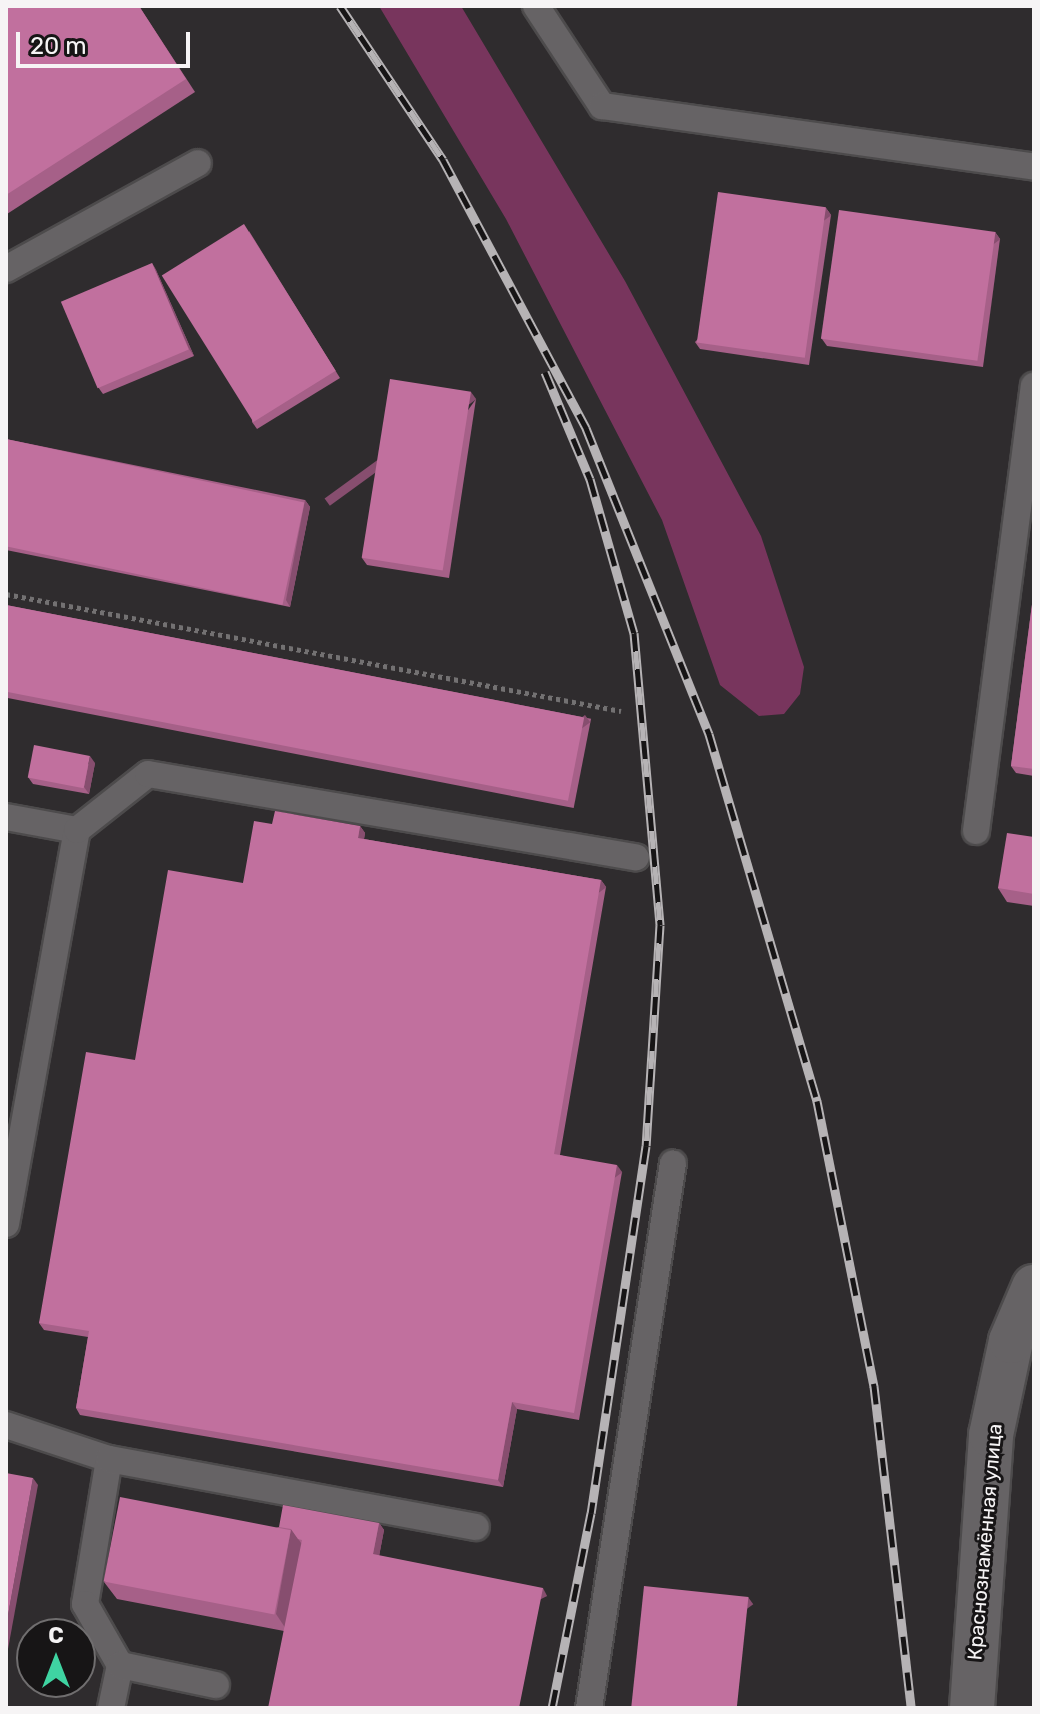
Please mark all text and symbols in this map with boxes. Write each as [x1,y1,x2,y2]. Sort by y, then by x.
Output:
scale bar [20,16,194,66]
text: 20 m [30,32,87,60]
street label: Краснознамённая улица [963,1423,1007,1661]
north arrow [16,1618,96,1698]
text: С [48,1622,64,1649]

